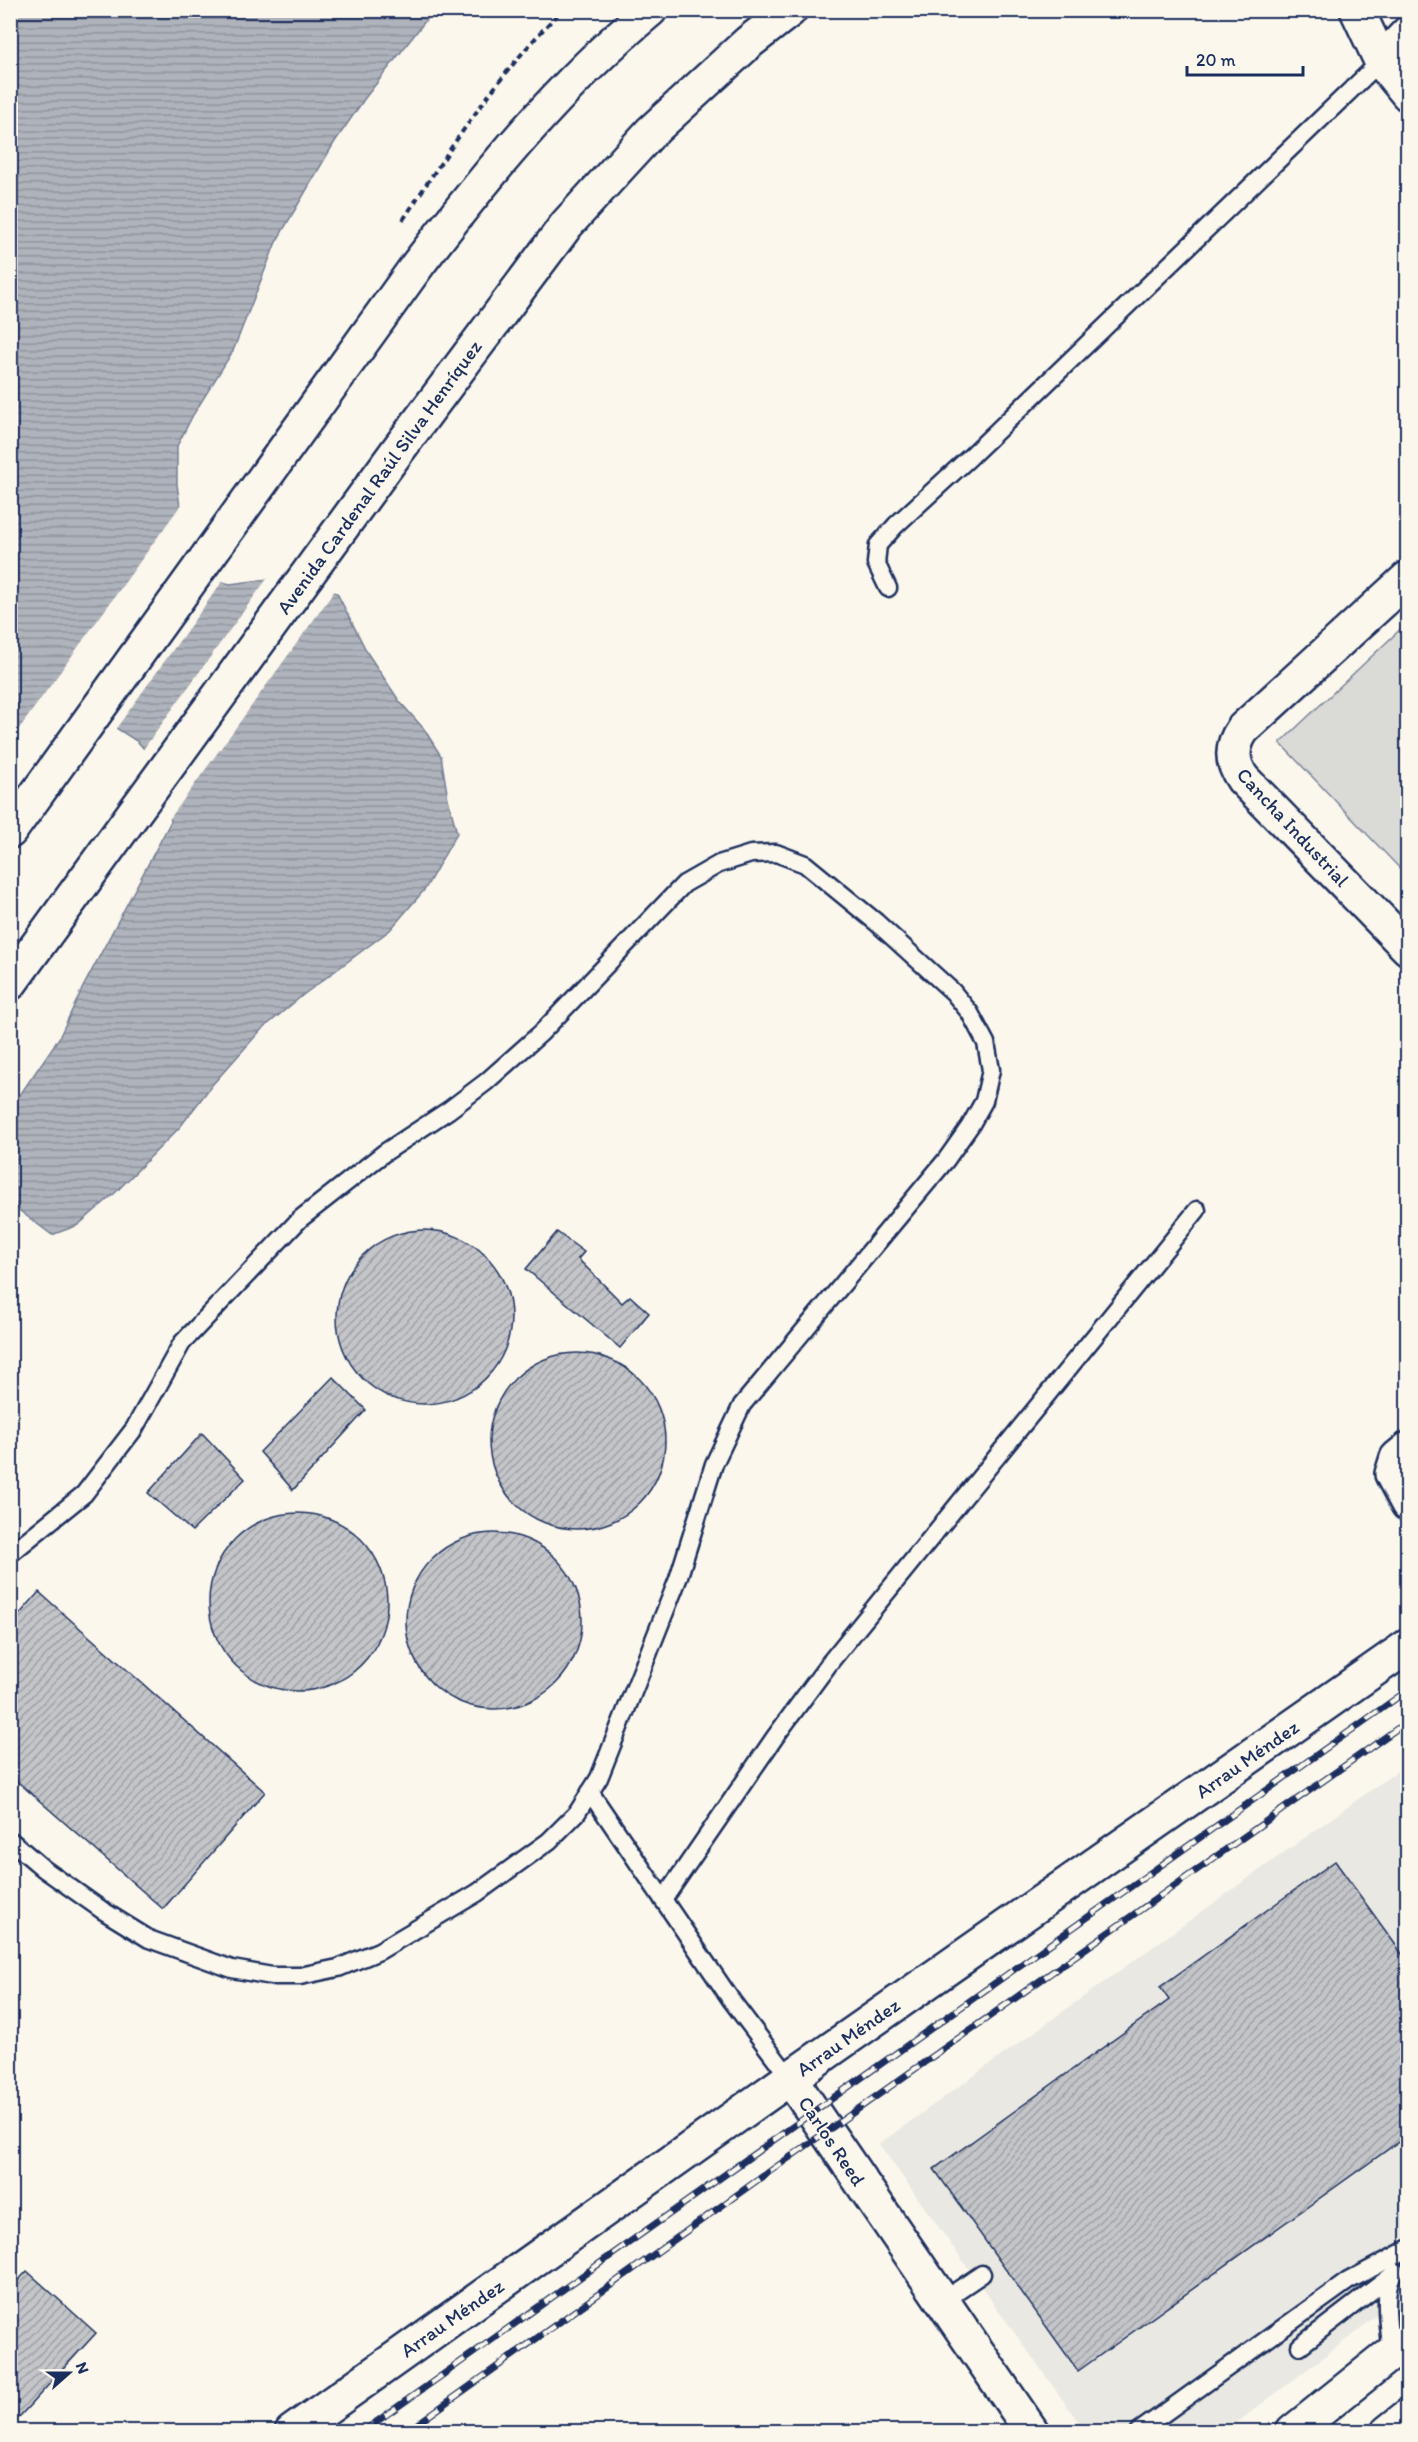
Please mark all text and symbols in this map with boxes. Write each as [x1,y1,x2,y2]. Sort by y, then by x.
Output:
scale bar [1187,39,1302,77]
text: 20 m [1196,49,1236,71]
street label: Avenida Cardenal Raúl Silva Henríquez [271,335,487,619]
street label: Cancha Industrial [1232,763,1354,892]
street label: Arrau Méndez [1191,1715,1303,1803]
street label: Arrau Méndez [792,1993,904,2081]
street label: Carlos Reed [793,2092,871,2190]
street label: Arrau Méndez [396,2274,508,2362]
north arrow [39,2343,99,2403]
text: N [72,2359,93,2376]

